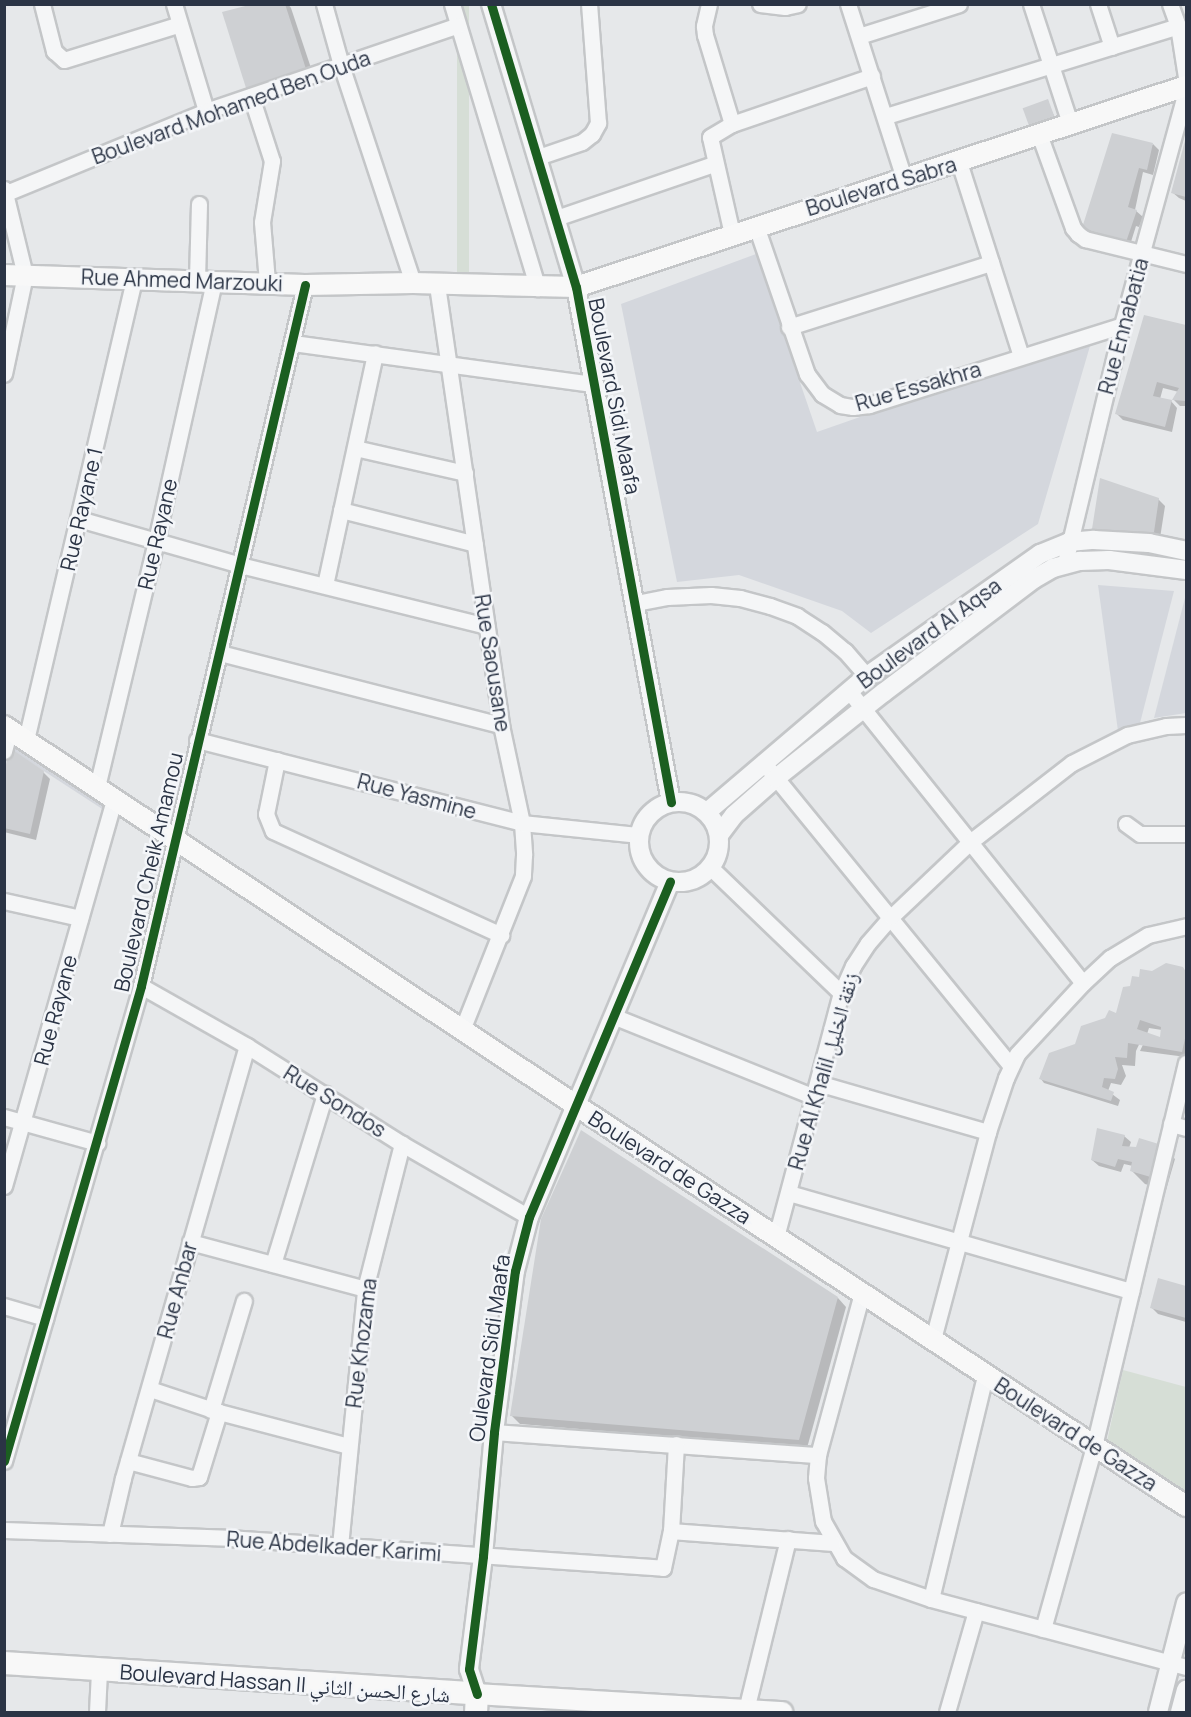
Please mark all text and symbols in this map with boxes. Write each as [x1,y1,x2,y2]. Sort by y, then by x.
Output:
street label: Boulevard Mohamed Ben Ouda [88,45,374,169]
street label: Boulevard Sabra [803,151,959,221]
street label: Rue Ennabatia [1093,255,1153,397]
street label: Rue Ahmed Marzouki [81,264,283,296]
street label: Boulevard Sidi Maafa [584,296,646,496]
street label: Rue Essakhra [852,356,984,416]
street label: Rue Rayane 1 [55,445,107,573]
street label: Rue Rayane [132,476,182,592]
street label: Boulevard Al Aqsa [852,573,1006,693]
street label: Rue Saousane [470,592,516,734]
street label: Boulevard Cheik Amamou [108,750,188,994]
street label: Rue Yasmine [355,768,479,824]
street label: Rue Rayane [28,952,82,1068]
street label: Rue Al Khalil زنقة الخليل [783,969,863,1173]
street label: Rue Sondos [279,1060,391,1142]
street label: Boulevard de Gazza [584,1105,756,1229]
street label: Rue Anbar [152,1239,202,1341]
street label: Oulevard Sidi Maafa [463,1253,515,1443]
street label: Rue Khozama [341,1277,381,1409]
street label: Boulevard de Gazza [990,1372,1162,1496]
street label: Rue Abdelkader Karimi [226,1526,442,1566]
street label: Boulevard Hassan II شارع الحسن الثاني [119,1659,451,1707]

